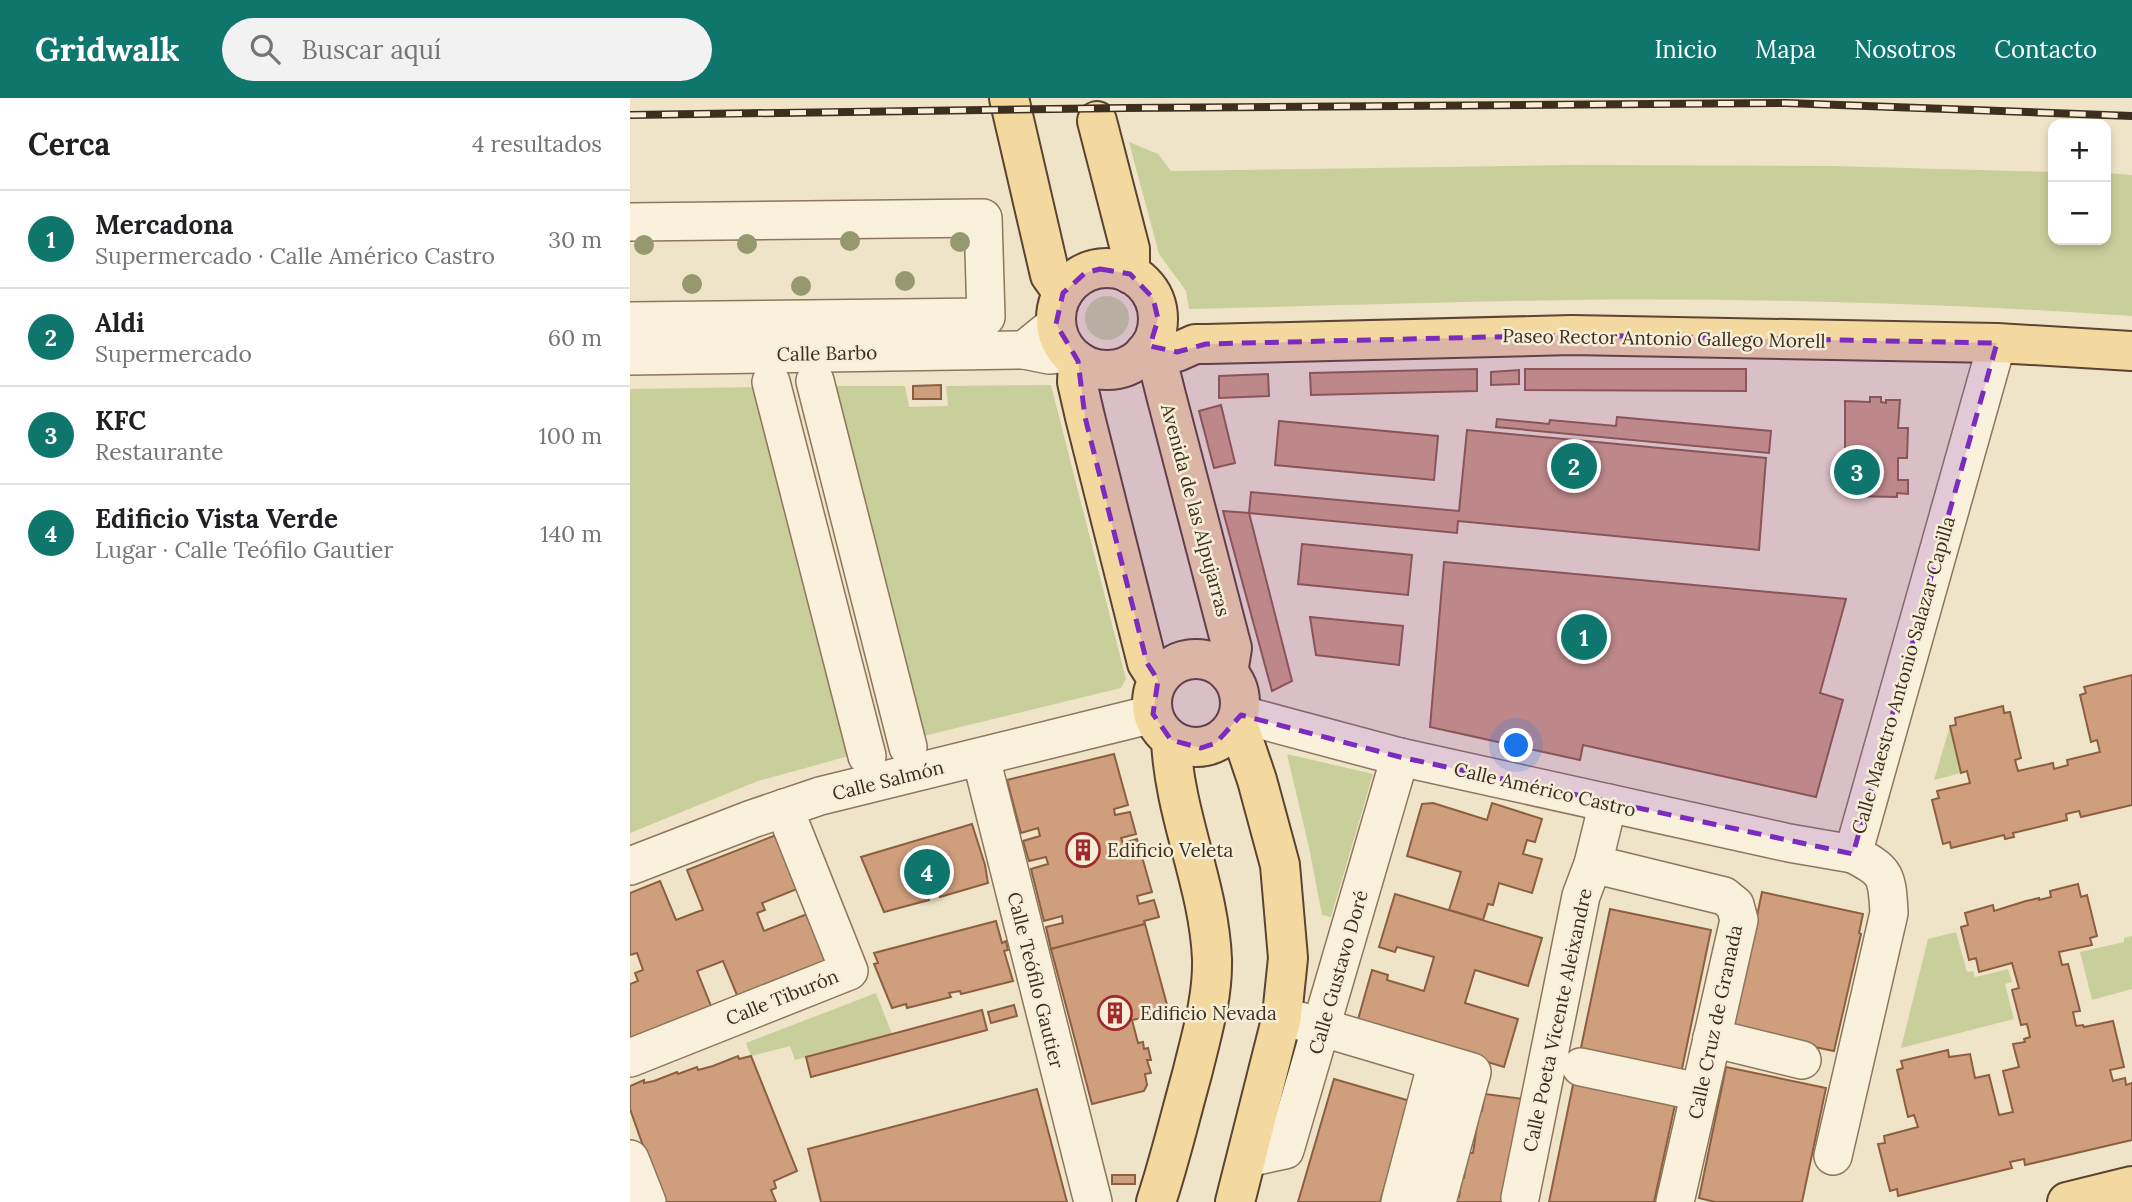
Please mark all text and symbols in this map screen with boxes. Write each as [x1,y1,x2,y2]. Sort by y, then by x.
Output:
search box [222,18,712,81]
text: Gridwalk [35,28,180,70]
icon: search [246,30,284,68]
text: Buscar aquí [302,33,441,66]
text: Inicio [1654,34,1717,65]
text: Mapa [1755,34,1816,65]
text: Nosotros [1854,34,1956,65]
text: Contacto [1994,34,2097,65]
map controls [2048,119,2111,245]
button: + [2048,119,2111,182]
text: Cerca [28,125,110,163]
text: 4 resultados [472,129,602,158]
button: − [2048,182,2111,245]
text: Mercadona [95,208,233,241]
text: 1 [46,225,56,254]
text: 30 m [548,225,602,254]
text: Supermercado · Calle Américo Castro [95,241,495,270]
text: Aldi [95,306,144,339]
text: 2 [45,323,57,352]
text: 60 m [548,323,602,352]
street label: Paseo Rector Antonio Gallego Morell [1502,323,1826,353]
text: Supermercado [95,339,252,368]
street label: Calle Barbo [776,340,878,366]
street label: Avenida de las Alpujarras [1156,400,1236,619]
text: KFC [95,404,146,437]
text: 3 [45,421,57,450]
text: 100 m [538,421,602,450]
text: Restaurante [95,437,224,466]
pin: 2 [1551,440,1597,492]
pin: 3 [1834,446,1880,498]
text: Edificio Vista Verde [95,502,338,535]
street label: Calle Maestro Antonio Salazar Capilla [1846,513,1960,837]
text: 4 [45,519,57,548]
text: 140 m [540,519,602,548]
text: Lugar · Calle Teófilo Gautier [95,535,394,564]
pin: 1 [1561,611,1607,663]
your location [1499,728,1533,762]
street label: Calle Salmón [830,755,946,805]
street label: Calle Américo Castro [1452,756,1638,822]
building icon: Edificio Veleta [1064,831,1102,869]
place label: Edificio Veleta [1107,838,1234,862]
pin: 4 [904,846,950,898]
street label: Calle Poeta Vicente Aleixandre [1517,886,1597,1154]
street label: Calle Gustavo Doré [1303,887,1373,1057]
street label: Calle Teófilo Gautier [1002,889,1070,1071]
street label: Calle Cruz de Granada [1683,923,1747,1121]
street label: Calle Tiburón [722,964,842,1030]
building icon: Edificio Nevada [1096,994,1134,1032]
place label: Edificio Nevada [1140,1001,1277,1025]

